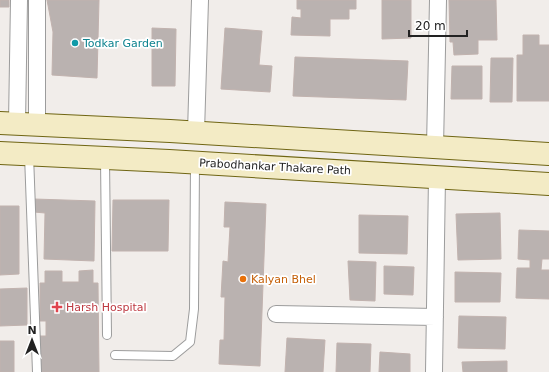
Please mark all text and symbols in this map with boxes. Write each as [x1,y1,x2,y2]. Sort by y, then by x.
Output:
scale bar [409,12,467,38]
text: 20 m [415,19,446,33]
place label: Todkar Garden [82,37,163,50]
marker: Todkar Garden [70,38,80,48]
street label: Prabodhankar Thakare Path [199,157,351,177]
place label: Kalyan Bhel [251,273,316,286]
marker: Kalyan Bhel [238,274,248,284]
marker: Harsh Hospital [51,301,63,313]
place label: Harsh Hospital [66,301,147,314]
north arrow [12,320,52,360]
text: N [27,324,37,337]

